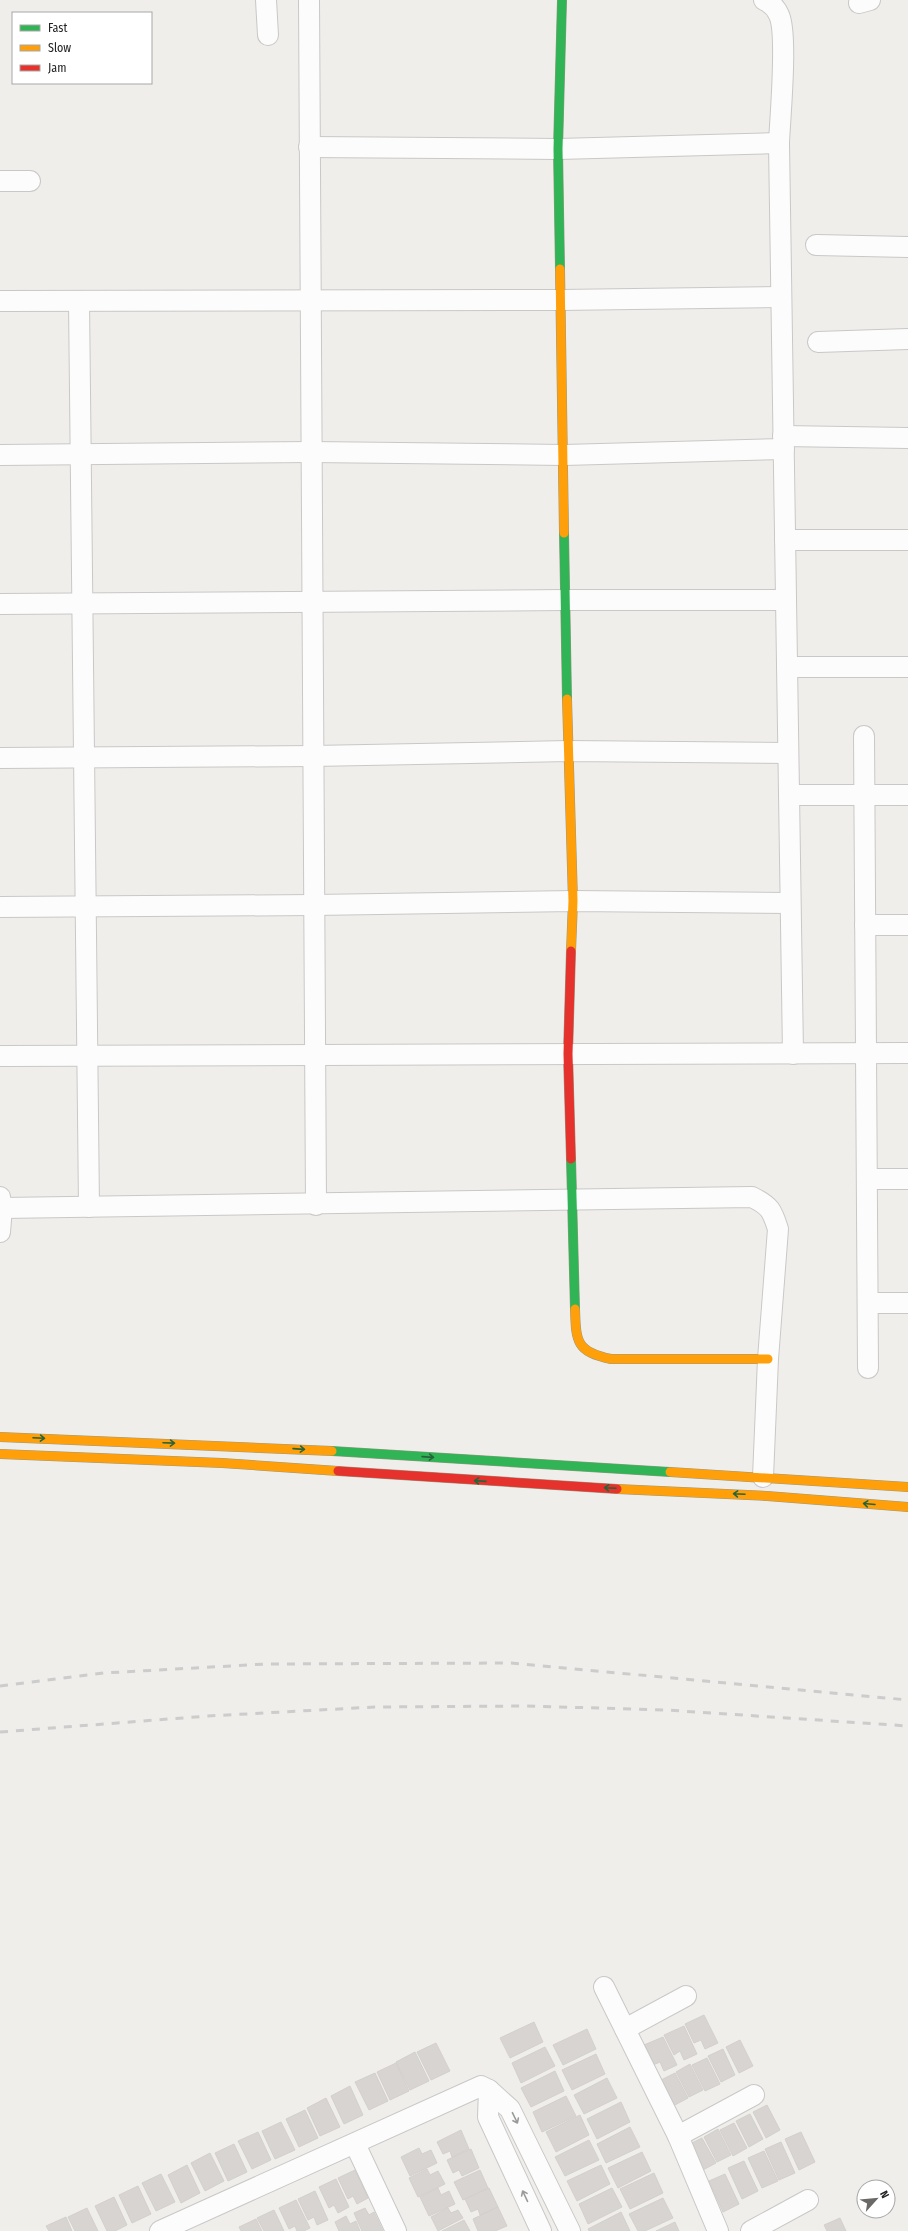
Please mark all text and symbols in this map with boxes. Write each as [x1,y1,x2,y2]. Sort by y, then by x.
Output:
legend [12,12,152,84]
text: Fast [48,21,67,35]
text: Slow [48,41,71,55]
text: Jam [48,61,66,75]
one-way arrow [32,1434,45,1442]
one-way arrow [162,1440,175,1447]
one-way arrow [292,1446,305,1453]
one-way arrow [421,1454,434,1461]
one-way arrow [474,1478,487,1485]
one-way arrow [604,1484,617,1492]
one-way arrow [733,1491,746,1498]
one-way arrow [863,1500,876,1507]
one-way arrow [512,2112,519,2124]
north arrow [856,2179,896,2219]
text: N [877,2189,892,2201]
one-way arrow [521,2190,528,2202]

